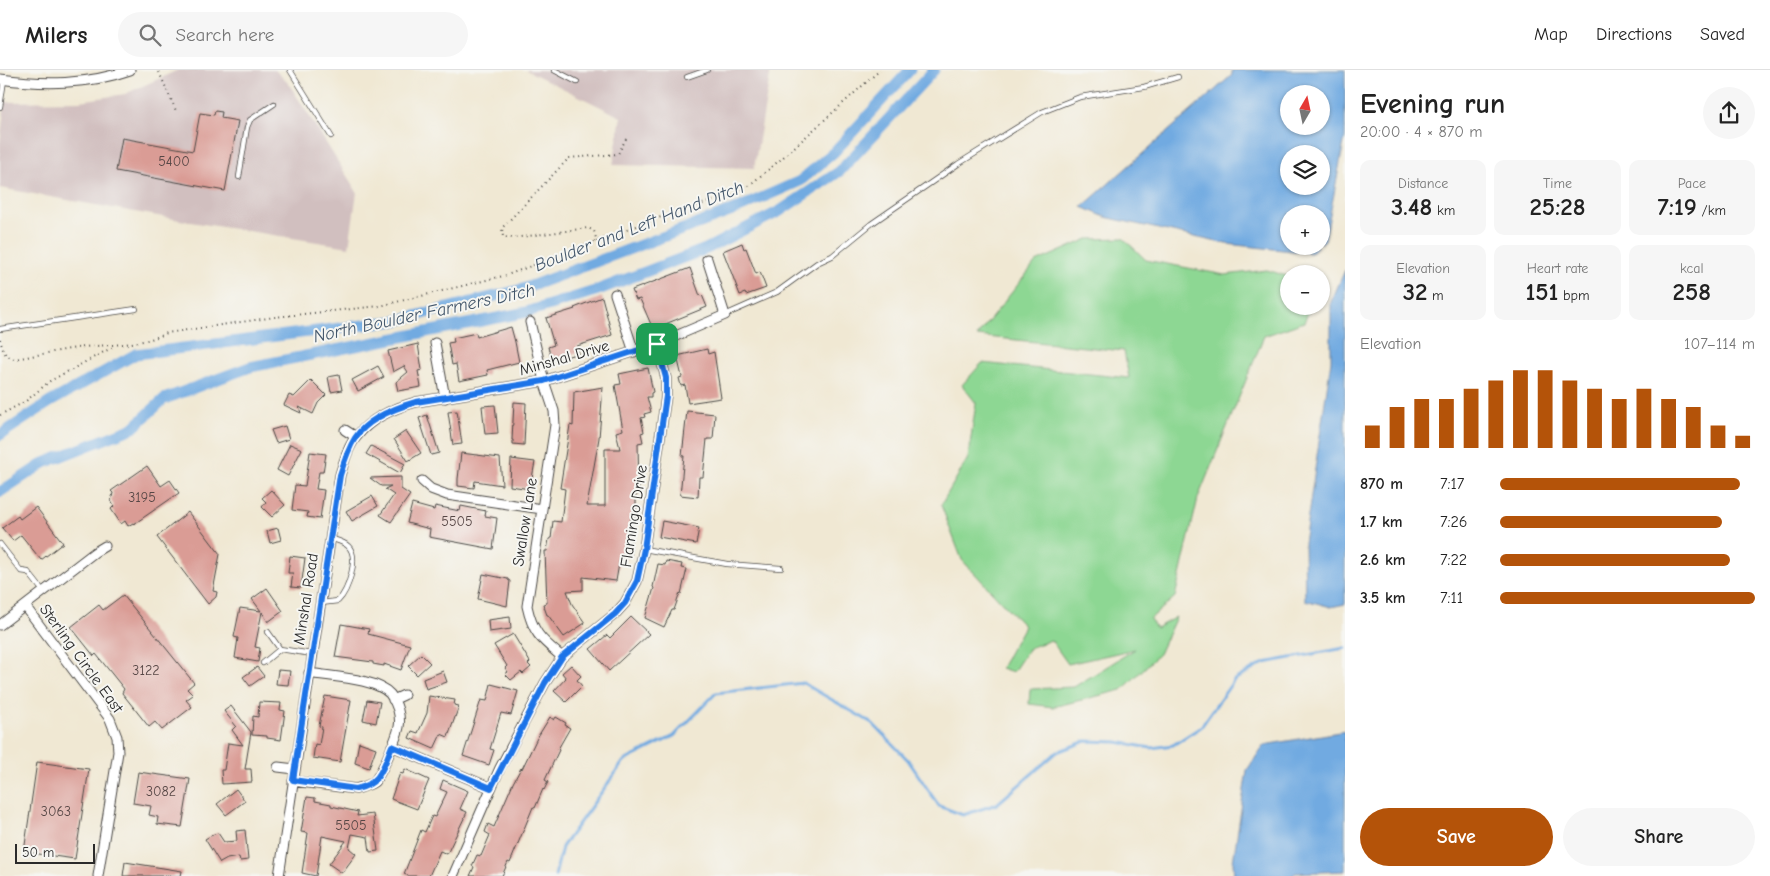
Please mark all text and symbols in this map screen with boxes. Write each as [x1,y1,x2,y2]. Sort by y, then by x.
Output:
search box [118,12,468,57]
text: Milers [25,21,88,49]
icon: search [136,21,164,49]
text: Search here [176,24,274,46]
text: Map [1534,24,1568,45]
text: Directions [1596,24,1672,45]
text: Saved [1700,24,1745,45]
north arrow [1280,85,1330,135]
map controls [1280,85,1330,315]
button: share [1703,87,1755,139]
text: Evening run [1360,88,1505,120]
text: 20:00 · 4 × 870 m [1360,123,1483,141]
button: layers [1280,145,1330,195]
house number: 5400 [158,153,190,170]
text: Distance [1398,175,1448,192]
text: Time [1543,175,1572,192]
text: Pace [1678,175,1706,192]
water label: Boulder and Left Hand Ditch [532,177,747,276]
text: 3.48 [1391,192,1432,221]
text: 25:28 [1529,192,1586,221]
text: 7:19 [1658,192,1697,221]
text: km [1432,202,1455,219]
text: /km [1697,202,1726,219]
button: + [1280,205,1330,255]
text: Elevation [1396,260,1450,277]
text: Heart rate [1527,260,1588,277]
text: kcal [1680,260,1704,277]
button: − [1280,265,1330,315]
text: 32 [1403,277,1427,306]
text: 151 [1525,277,1558,306]
text: 258 [1673,277,1711,306]
water label: North Boulder Farmers Ditch [311,280,537,347]
text: m [1427,287,1444,304]
text: bpm [1558,287,1590,304]
pin [636,323,678,365]
icon: arrive [643,330,671,358]
text: Elevation [1360,335,1421,353]
text: 107–114 m [1684,335,1755,353]
street label: Minshal Drive [517,337,611,379]
street label: Flamingo Drive [617,464,651,569]
text: 870 m [1360,475,1403,493]
text: 7:17 [1440,475,1464,493]
street label: Swallow Lane [509,477,541,568]
house number: 3195 [128,489,156,506]
house number: 5505 [441,513,473,530]
text: 1.7 km [1360,513,1403,531]
text: 7:26 [1440,513,1468,531]
text: 2.6 km [1360,551,1405,569]
text: 7:22 [1440,551,1467,569]
street label: Minshal Road [290,552,322,646]
text: 3.5 km [1360,589,1406,607]
text: 7:11 [1440,589,1463,607]
street label: Sterling Circle East [36,601,127,717]
house number: 3122 [132,662,160,679]
house number: 3082 [146,783,176,800]
house number: 3063 [41,803,71,820]
button: Save [1360,808,1553,866]
button: Share [1563,808,1755,866]
house number: 5505 [335,817,367,834]
scale bar [15,841,95,864]
text: 50 m [22,844,54,861]

